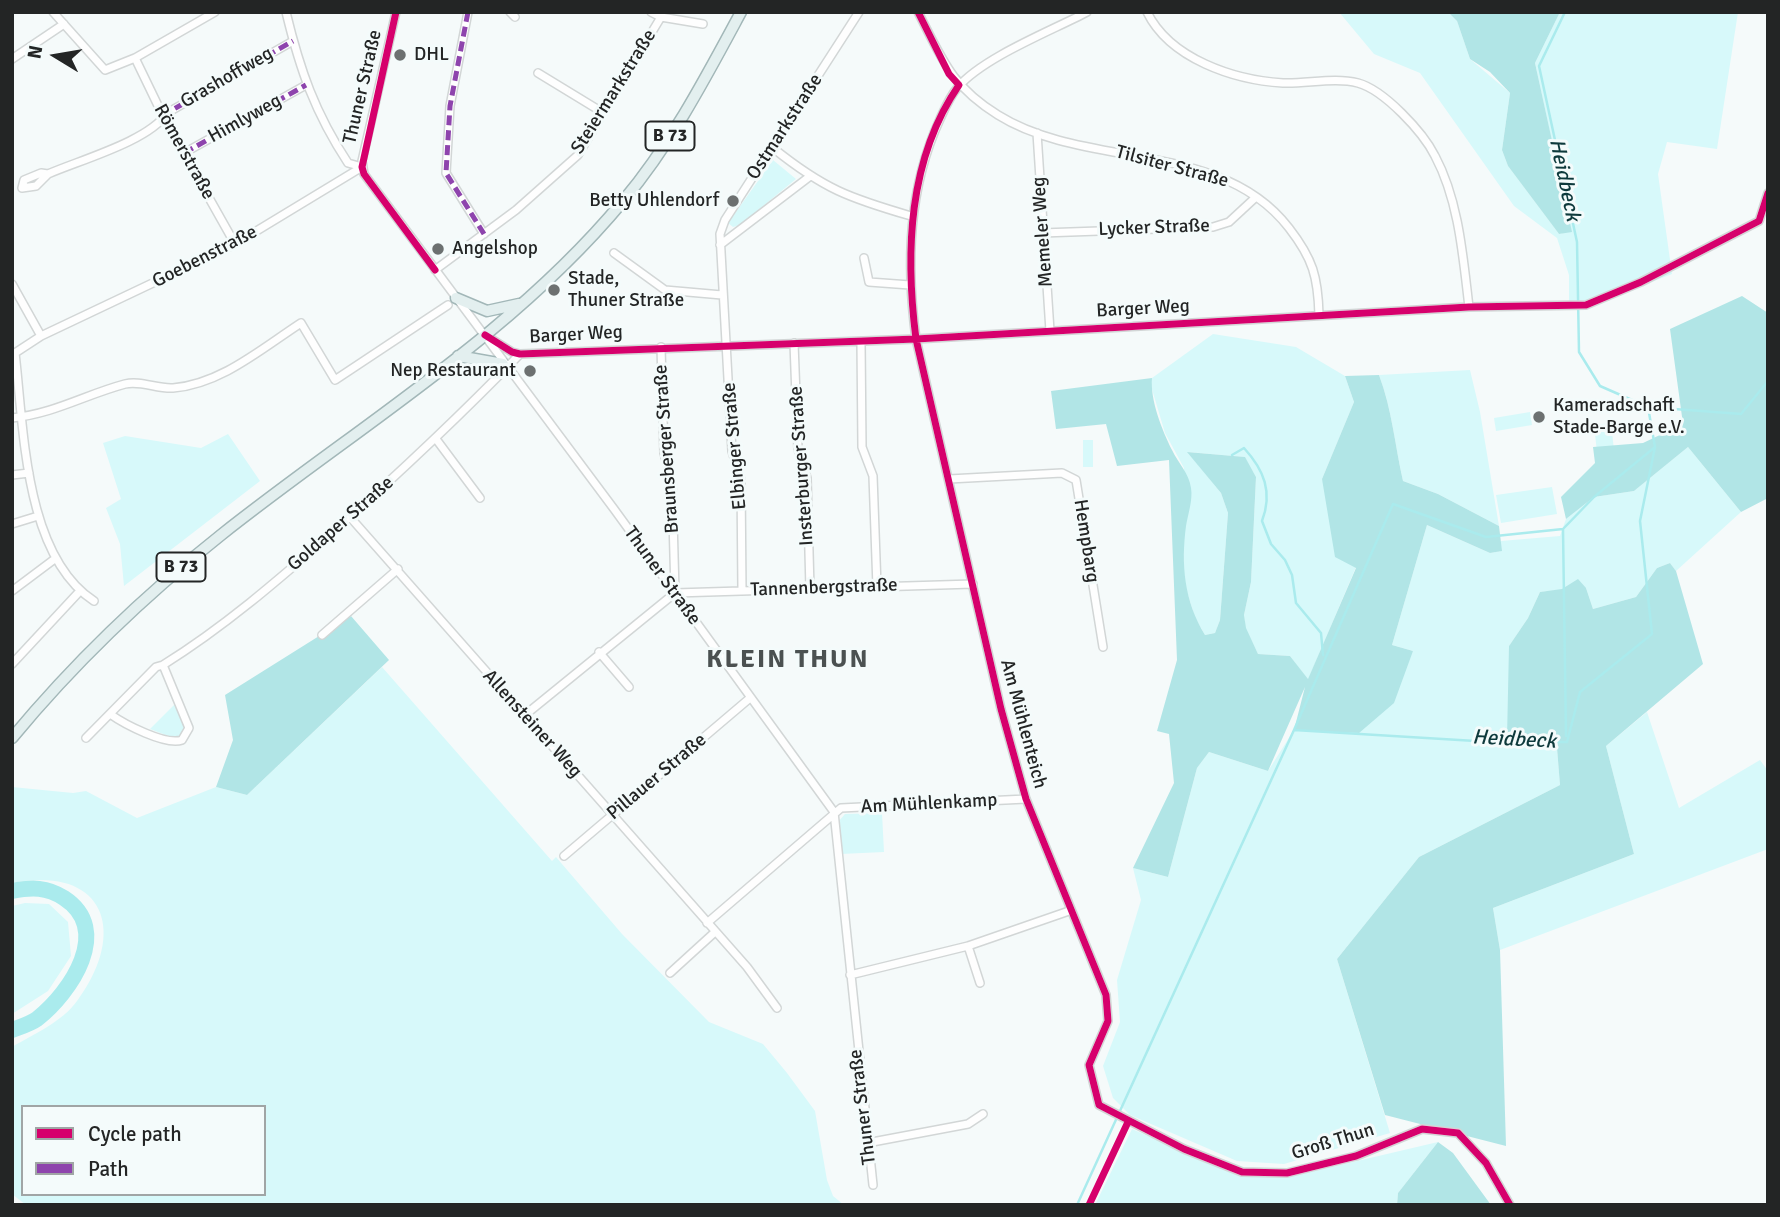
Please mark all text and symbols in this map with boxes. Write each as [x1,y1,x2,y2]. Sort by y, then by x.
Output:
north arrow [21,21,91,91]
street label: Steiermarkstraße [567,26,661,158]
street label: Thuner Straße [339,28,387,146]
street label: Grashoffweg [177,42,277,114]
text: N [22,43,48,61]
place label: DHL [414,44,449,66]
marker: DHL [392,47,408,63]
street label: Ostmarkstraße [742,70,828,184]
street label: Himlyweg [204,90,286,148]
street label: Römerstraße [148,100,220,204]
road number: B 73 [646,121,694,150]
water label: Heidbeck [1543,137,1585,223]
street label: Tilsiter Straße [1113,141,1231,193]
street label: Memeler Weg [1028,176,1058,288]
place label: Betty Uhlendorf [589,190,719,212]
marker: Betty Uhlendorf [725,193,741,209]
street label: Lycker Straße [1098,215,1210,241]
street label: Goebenstraße [149,221,261,293]
place label: Angelshop [452,238,538,260]
marker: Angelshop [430,241,446,257]
place label: Stade, Thuner Straße [568,268,684,312]
marker: Stade, Thuner Straße [546,282,562,298]
street label: Barger Weg [1096,295,1190,323]
street label: Barger Weg [529,321,623,349]
place label: Nep Restaurant [390,360,516,382]
marker: Nep Restaurant [522,363,538,379]
street label: Braunsberger Straße [650,364,684,534]
street label: Elbinger Straße [718,381,752,511]
street label: Insterburger Straße [785,385,819,547]
place label: Kameradschaft Stade-Barge e.V. [1553,395,1685,439]
marker: Kameradschaft Stade-Barge e.V. [1531,409,1547,425]
street label: Goldaper Straße [283,472,399,576]
street label: Hempbarg [1068,498,1104,584]
street label: Thuner Straße [619,522,705,630]
road number: B 73 [156,552,206,582]
street label: Tannenbergstraße [750,574,898,602]
district label: KLEIN THUN [708,644,868,676]
street label: Am Mühlenteich [995,657,1051,791]
street label: Allensteiner Weg [478,665,586,783]
water label: Heidbeck [1472,725,1556,755]
street label: Pillauer Straße [603,729,711,825]
street label: Am Mühlenkamp [860,789,998,819]
street label: Thuner Straße [845,1048,881,1166]
legend [21,1105,266,1196]
street label: Groß Thun [1289,1119,1377,1165]
text: Cycle path [88,1121,182,1147]
text: Path [88,1156,129,1182]

